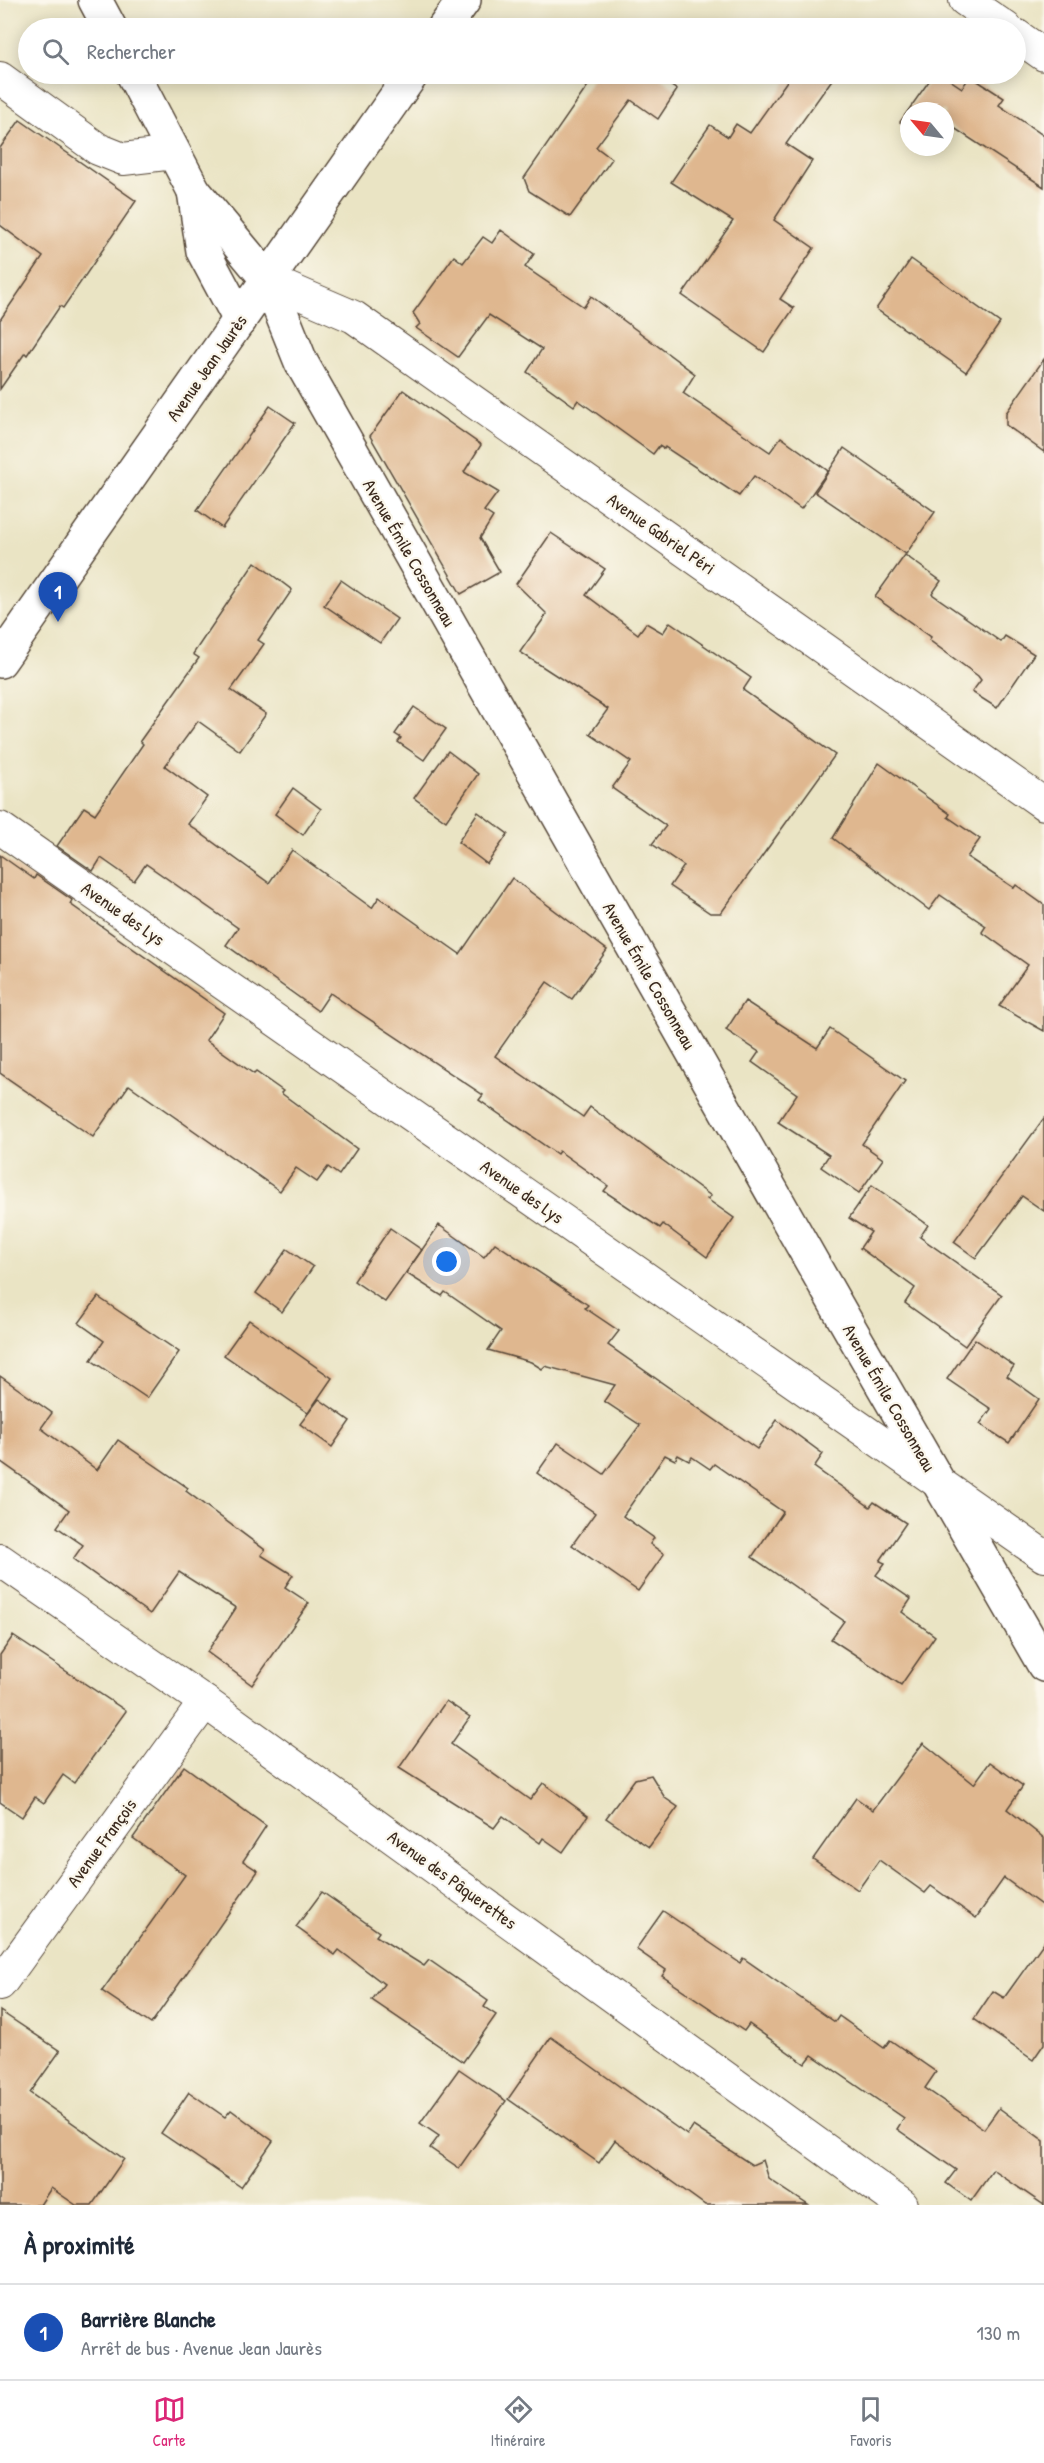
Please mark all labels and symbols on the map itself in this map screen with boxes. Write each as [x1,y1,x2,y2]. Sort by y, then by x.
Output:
north arrow [900,102,954,156]
street label: Avenue Jean Jaurès [161,309,253,426]
street label: Avenue Émile Cossonneau [357,475,462,631]
street label: Avenue Gabriel Péri [602,487,720,580]
pin: 1 [38,572,78,622]
street label: Avenue des Lys [77,876,170,951]
street label: Avenue Émile Cossonneau [597,898,702,1054]
street label: Avenue des Lys [476,1154,569,1229]
your location [432,1247,461,1276]
street label: Avenue Émile Cossonneau [837,1320,942,1476]
street label: Avenue François [61,1793,142,1892]
street label: Avenue des Pâquerettes [383,1824,522,1935]

